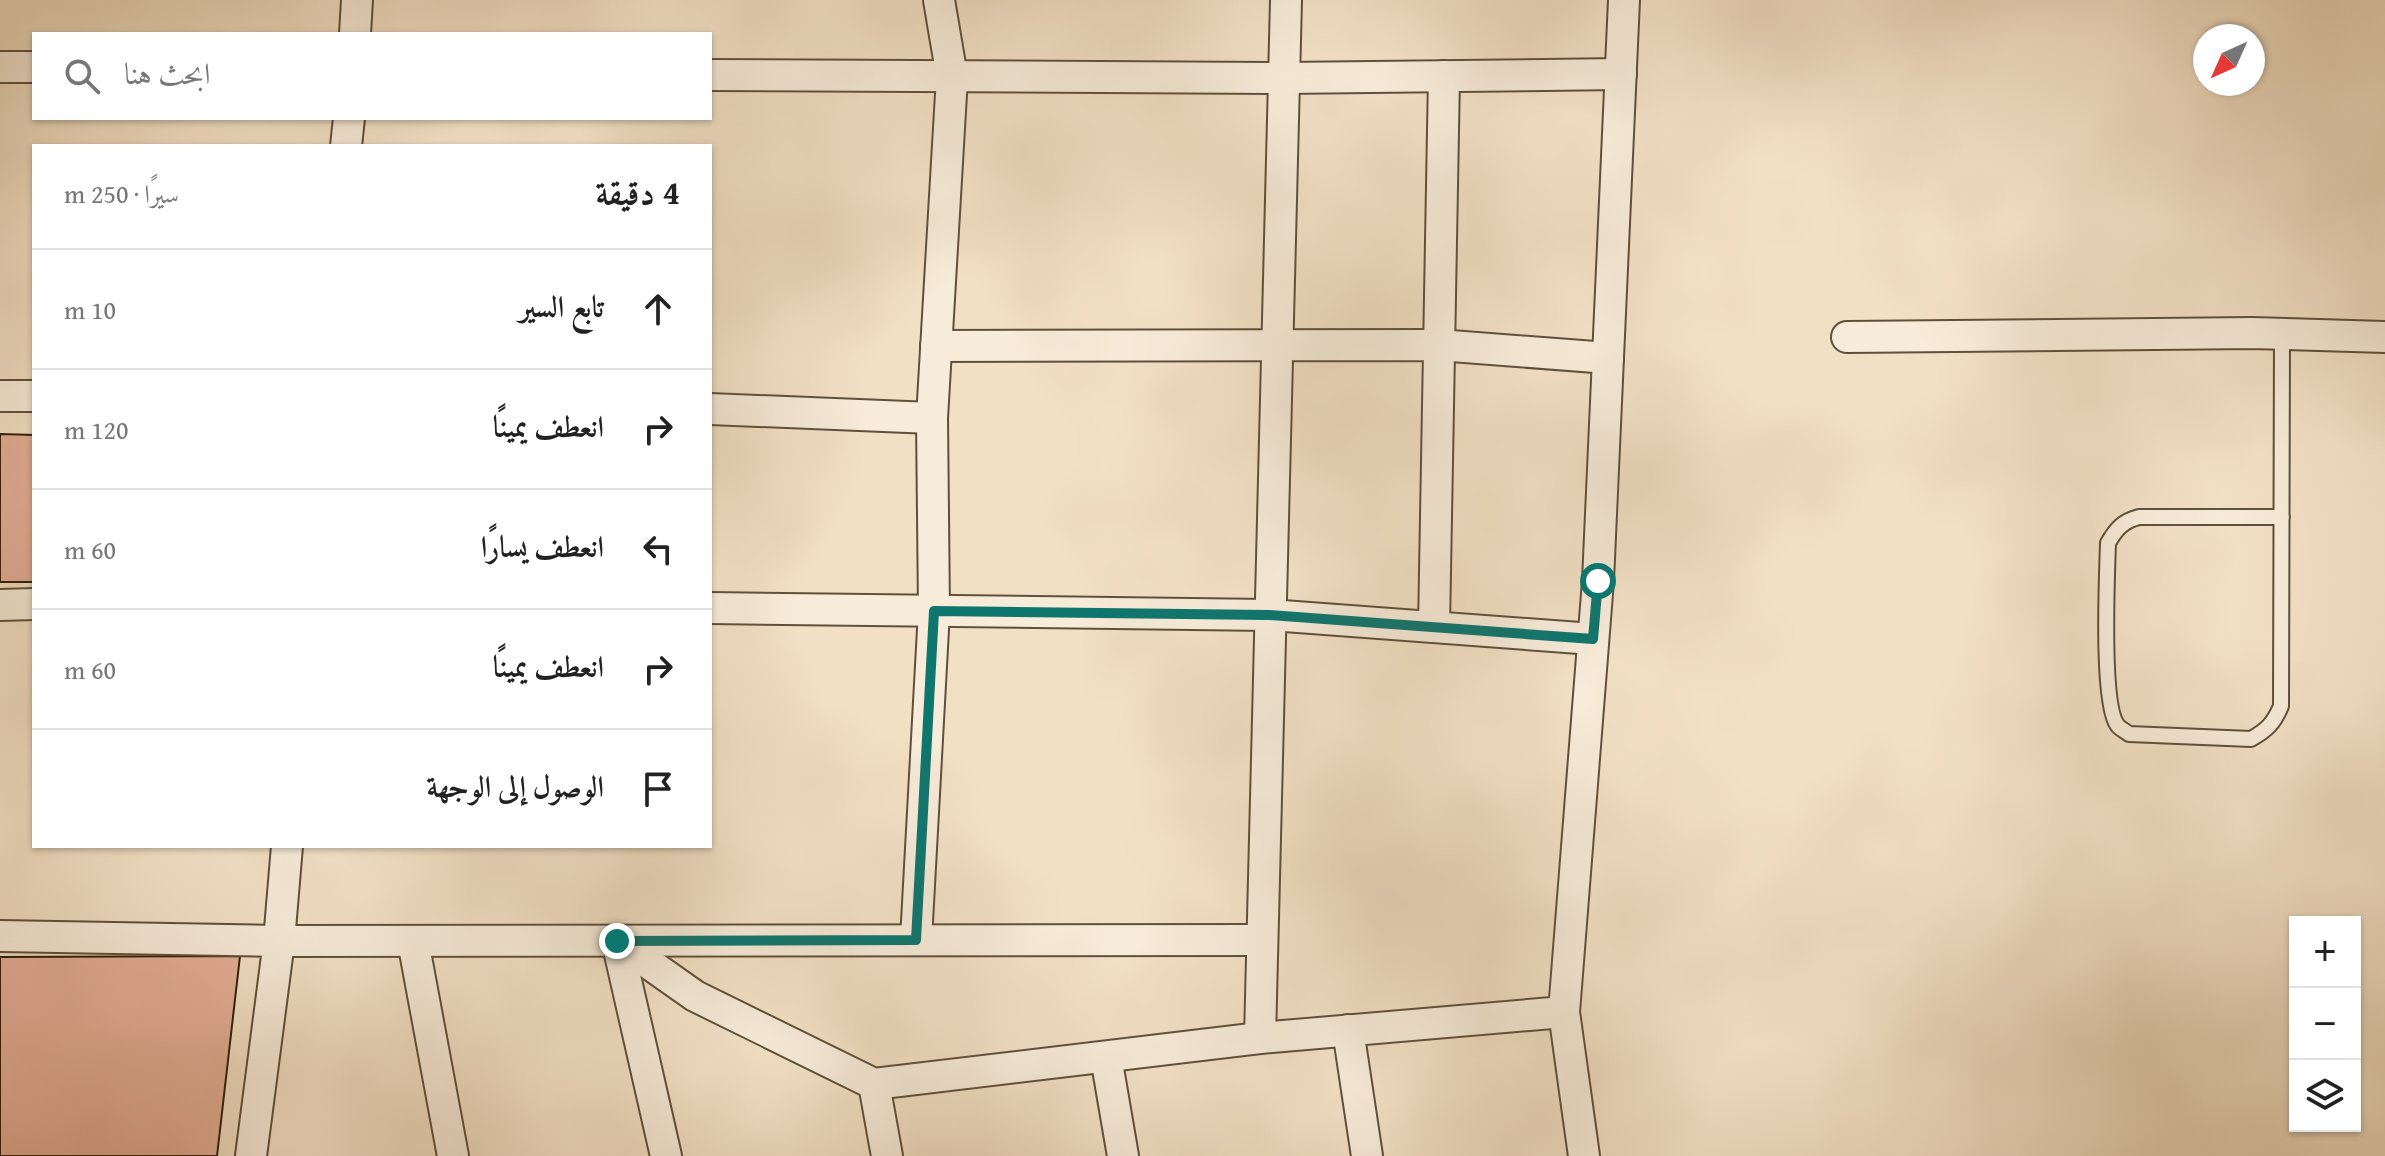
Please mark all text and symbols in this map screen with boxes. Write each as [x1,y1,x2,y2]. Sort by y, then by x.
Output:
north arrow [2193,24,2265,96]
search box [32,32,712,120]
text: ابحث هنا [124,51,211,95]
icon: search [60,54,104,98]
text: 4 دقيقة [596,167,680,216]
text: سيرًا · 250 m [64,174,179,213]
text: تابع السير [519,284,604,328]
icon: ahead [636,287,680,331]
text: 10 m [64,290,116,329]
text: انعطف يمينًا [493,404,604,448]
icon: right [636,407,680,451]
text: 120 m [64,410,129,449]
text: انعطف يسارًا [481,524,604,568]
icon: left [636,527,680,571]
text: 60 m [64,530,116,569]
route start [1580,563,1616,599]
text: انعطف يمينًا [493,644,604,688]
icon: right [636,647,680,691]
text: 60 m [64,650,116,689]
text: الوصول إلى الوجهة [426,764,604,808]
icon: arrive [636,767,680,811]
map controls [2289,916,2361,1132]
button: + [2289,916,2361,988]
route end [599,923,635,959]
button: − [2289,988,2361,1060]
button: layers [2289,1060,2361,1132]

